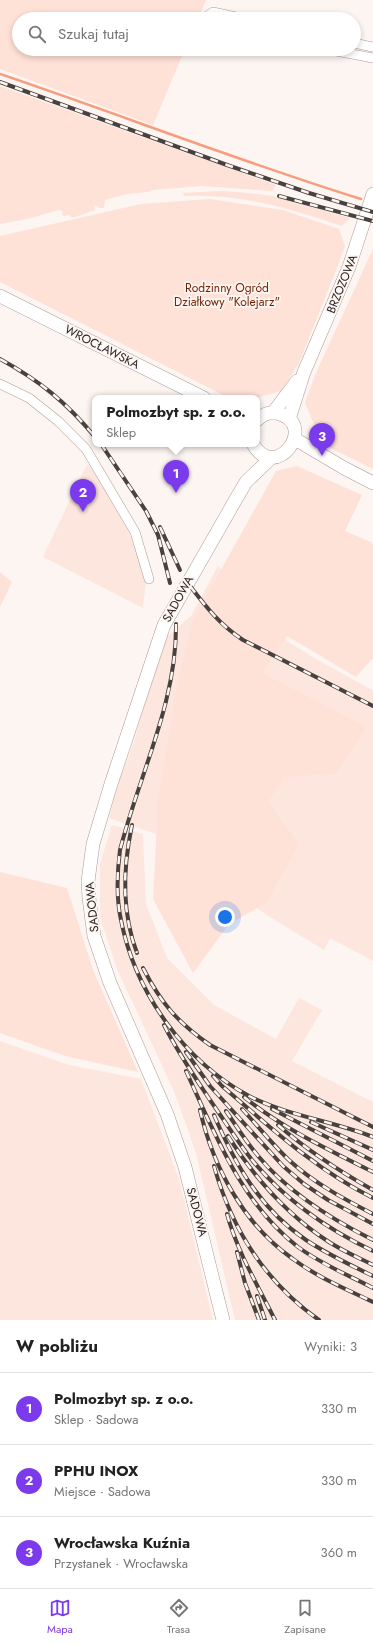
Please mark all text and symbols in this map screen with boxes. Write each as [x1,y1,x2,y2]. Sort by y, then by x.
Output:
search box [12,12,361,56]
icon: search [26,23,48,45]
text: Szukaj tutaj [58,23,129,45]
street label: BRZOZOWA [322,252,362,316]
park label: Rodzinny Ogród Działkowy "Kolejarz" [174,279,280,311]
street label: WROCŁAWSKA [61,320,143,374]
popup [92,395,260,447]
text: Polmozbyt sp. z o.o. [106,401,246,423]
text: Sklep [106,423,136,442]
pin: 3 [309,423,335,456]
pin: 1 [163,460,189,493]
pin: 2 [70,479,96,512]
street label: SADOWA [158,573,198,625]
street label: SADOWA [80,881,104,933]
your location [215,907,235,927]
street label: SADOWA [182,1185,212,1239]
text: W pobliżu [16,1334,98,1358]
text: Wyniki: 3 [304,1337,357,1356]
text: Polmozbyt sp. z o.o. [54,1388,194,1410]
text: 1 [26,1399,32,1418]
text: 330 m [321,1399,357,1418]
text: Sklep · Sadowa [54,1410,138,1429]
text: PPHU INOX [54,1460,138,1482]
text: 2 [25,1471,33,1490]
text: 330 m [321,1471,357,1490]
text: Miejsce · Sadowa [54,1482,151,1501]
text: Wrocławska Kuźnia [54,1532,190,1554]
text: 3 [25,1543,33,1562]
text: 360 m [321,1543,357,1562]
text: Przystanek · Wrocławska [54,1554,188,1573]
tab: Mapa [47,1597,73,1637]
tab: Trasa [167,1597,190,1637]
tab: Zapisane [284,1597,326,1637]

